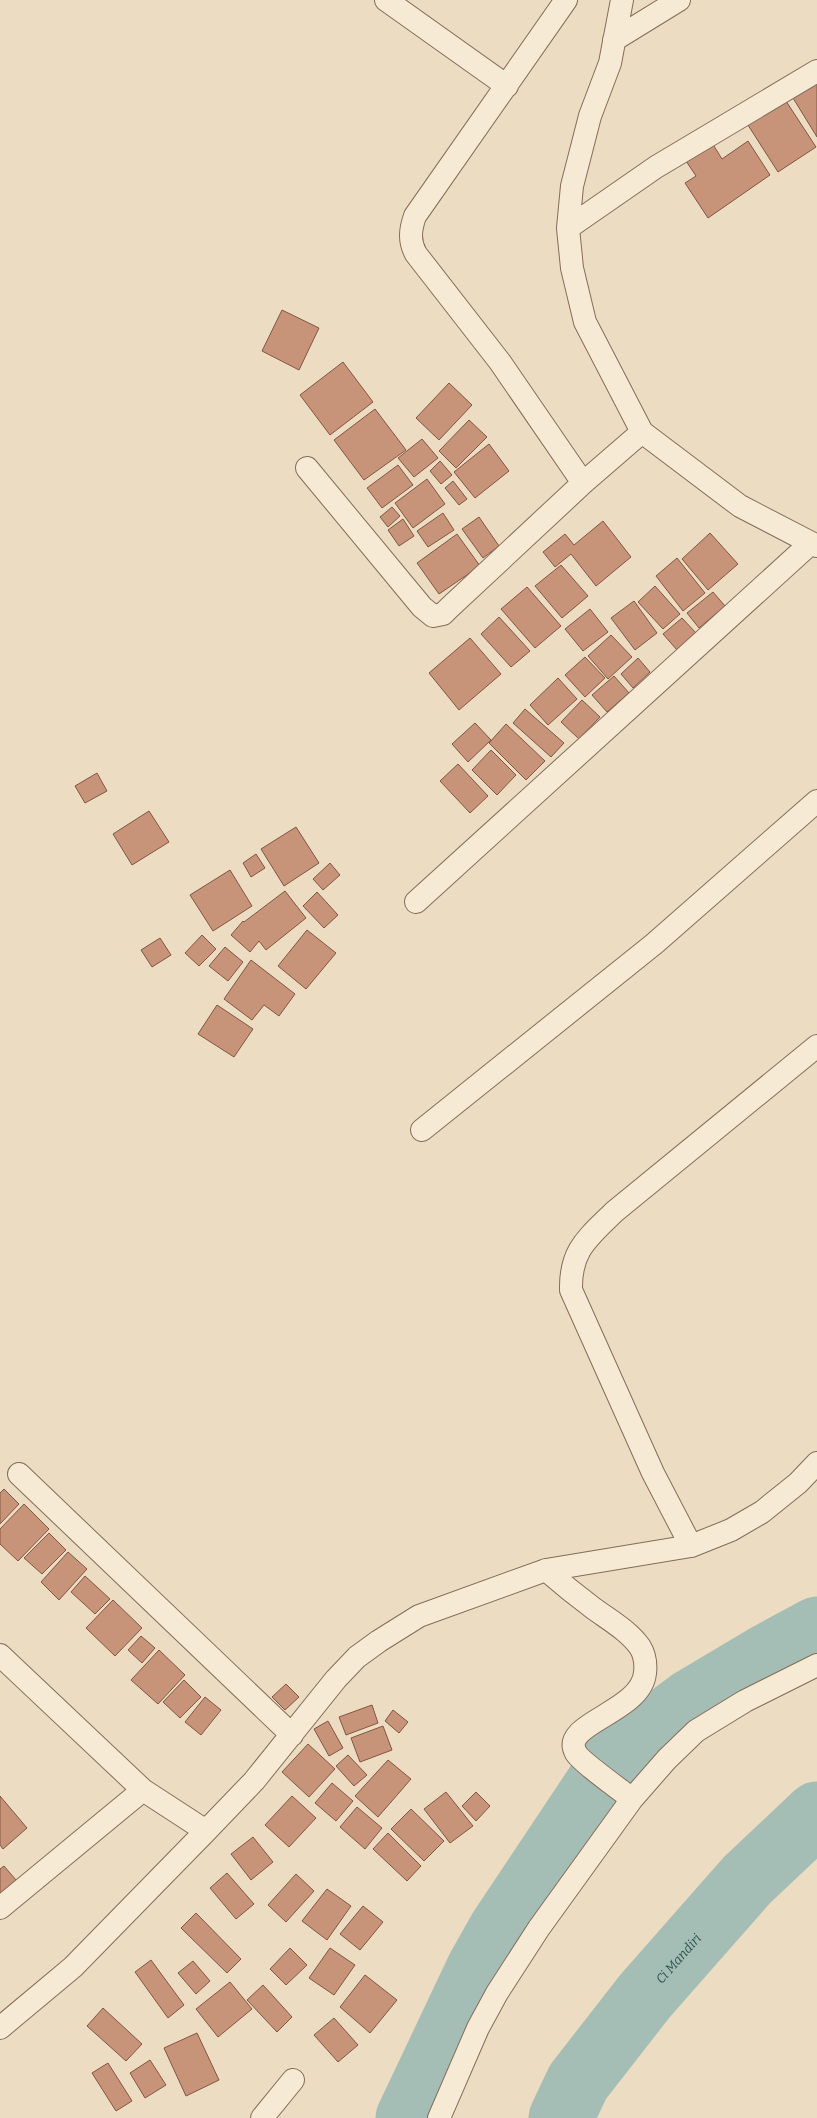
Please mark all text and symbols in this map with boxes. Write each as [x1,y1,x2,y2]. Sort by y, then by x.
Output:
water label: Ci Mandiri [652,1930,704,1986]

